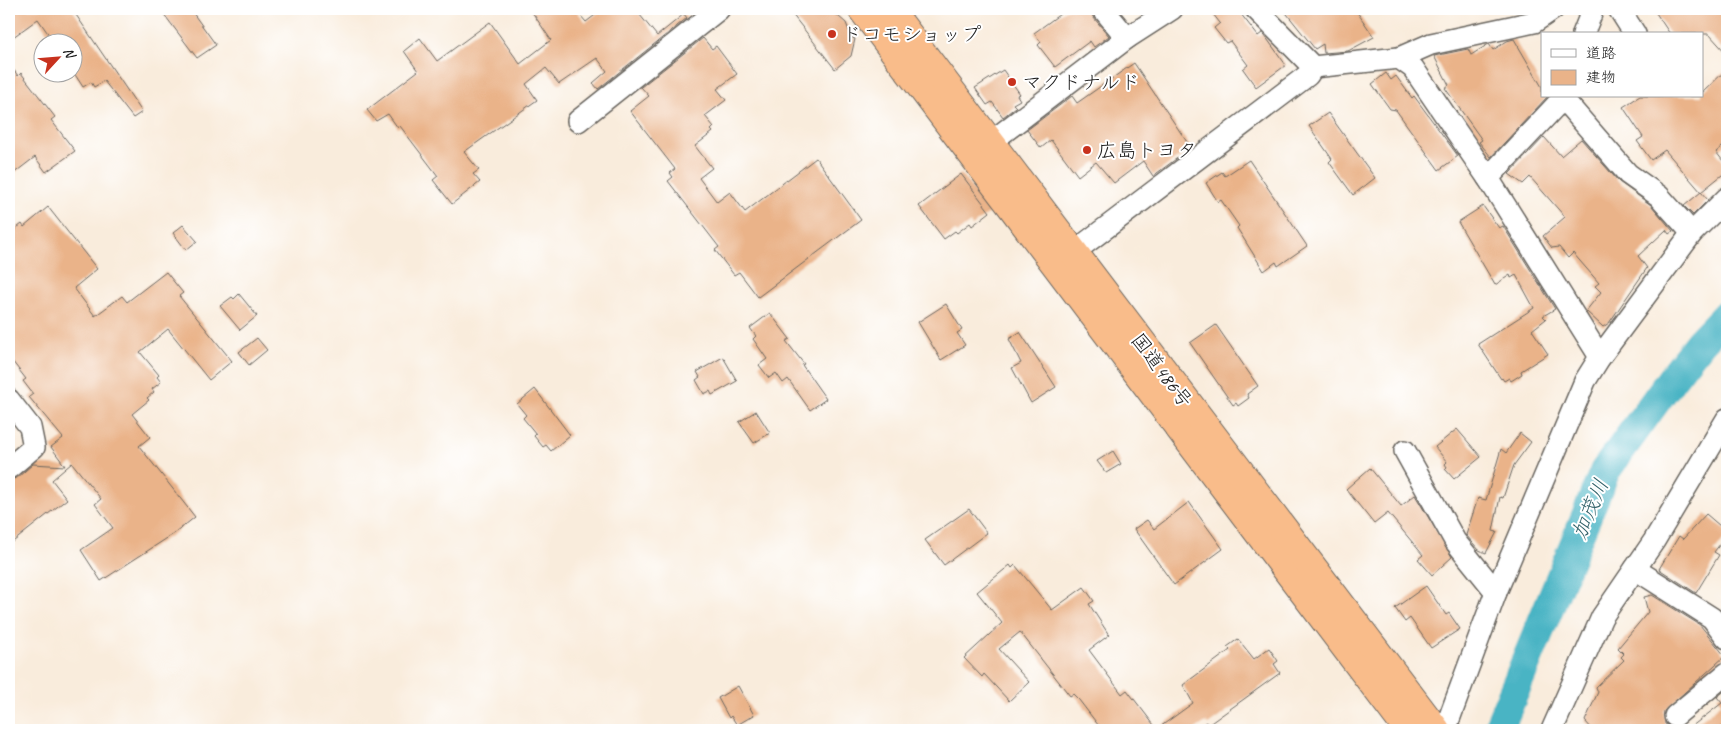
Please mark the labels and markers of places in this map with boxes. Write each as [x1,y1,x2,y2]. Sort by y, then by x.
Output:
place label: ドコモショップ [842,22,981,47]
marker: ドコモショップ [826,28,838,40]
place label: マクドナルド [1022,70,1140,95]
marker: マクドナルド [1006,76,1018,88]
place label: 広島トヨタ [1097,138,1197,163]
marker: 広島トヨタ [1081,144,1093,156]

